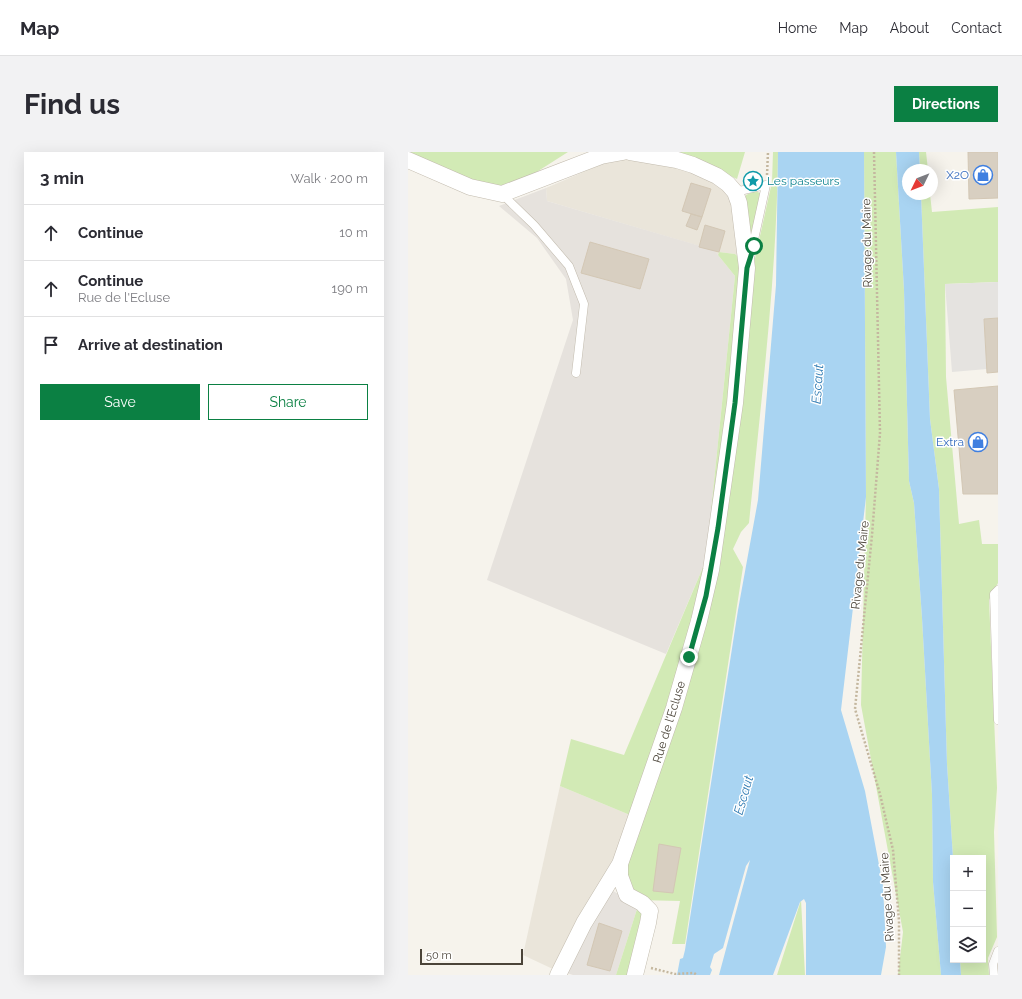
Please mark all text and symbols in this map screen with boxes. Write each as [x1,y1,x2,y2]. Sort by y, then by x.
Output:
text: Map [20,17,59,39]
text: Home [778,20,817,36]
text: Map [839,20,868,36]
text: About [890,20,929,36]
text: Contact [951,20,1002,36]
button: Directions [894,86,998,122]
text: Find us [24,88,120,121]
north arrow [902,164,938,200]
shop icon: X2O [972,164,994,186]
text: 3 min [40,168,84,188]
place label: X2O [946,168,969,182]
place icon: Les passeurs [742,170,764,192]
text: Walk · 200 m [291,171,368,186]
place label: Les passeurs [767,174,840,188]
street label: Rivage du Maire [859,198,875,288]
icon: ahead [40,222,62,244]
text: Continue [78,224,143,242]
text: 10 m [339,225,368,240]
route start [745,237,763,255]
text: Continue [78,272,143,290]
icon: ahead [40,278,62,300]
text: 190 m [332,281,368,296]
text: Rue de l'Ecluse [78,290,170,305]
icon: arrive [40,334,62,356]
text: Arrive at destination [78,336,223,354]
water label: Escaut [809,363,826,404]
button: Save [40,384,200,420]
button: Share [208,384,368,420]
shop icon: Extra [967,431,989,453]
place label: Extra [936,435,964,449]
street label: Rivage du Maire [848,520,872,610]
route end [680,648,698,666]
street label: Rue de l'Ecluse [650,679,688,765]
water label: Escaut [731,773,756,816]
street label: Rivage du Maire [877,852,897,942]
map controls [950,855,986,963]
button: + [950,855,986,891]
button: − [950,891,986,927]
button: layers [950,927,986,963]
scale bar [420,947,523,966]
text: 50 m [426,949,452,962]

